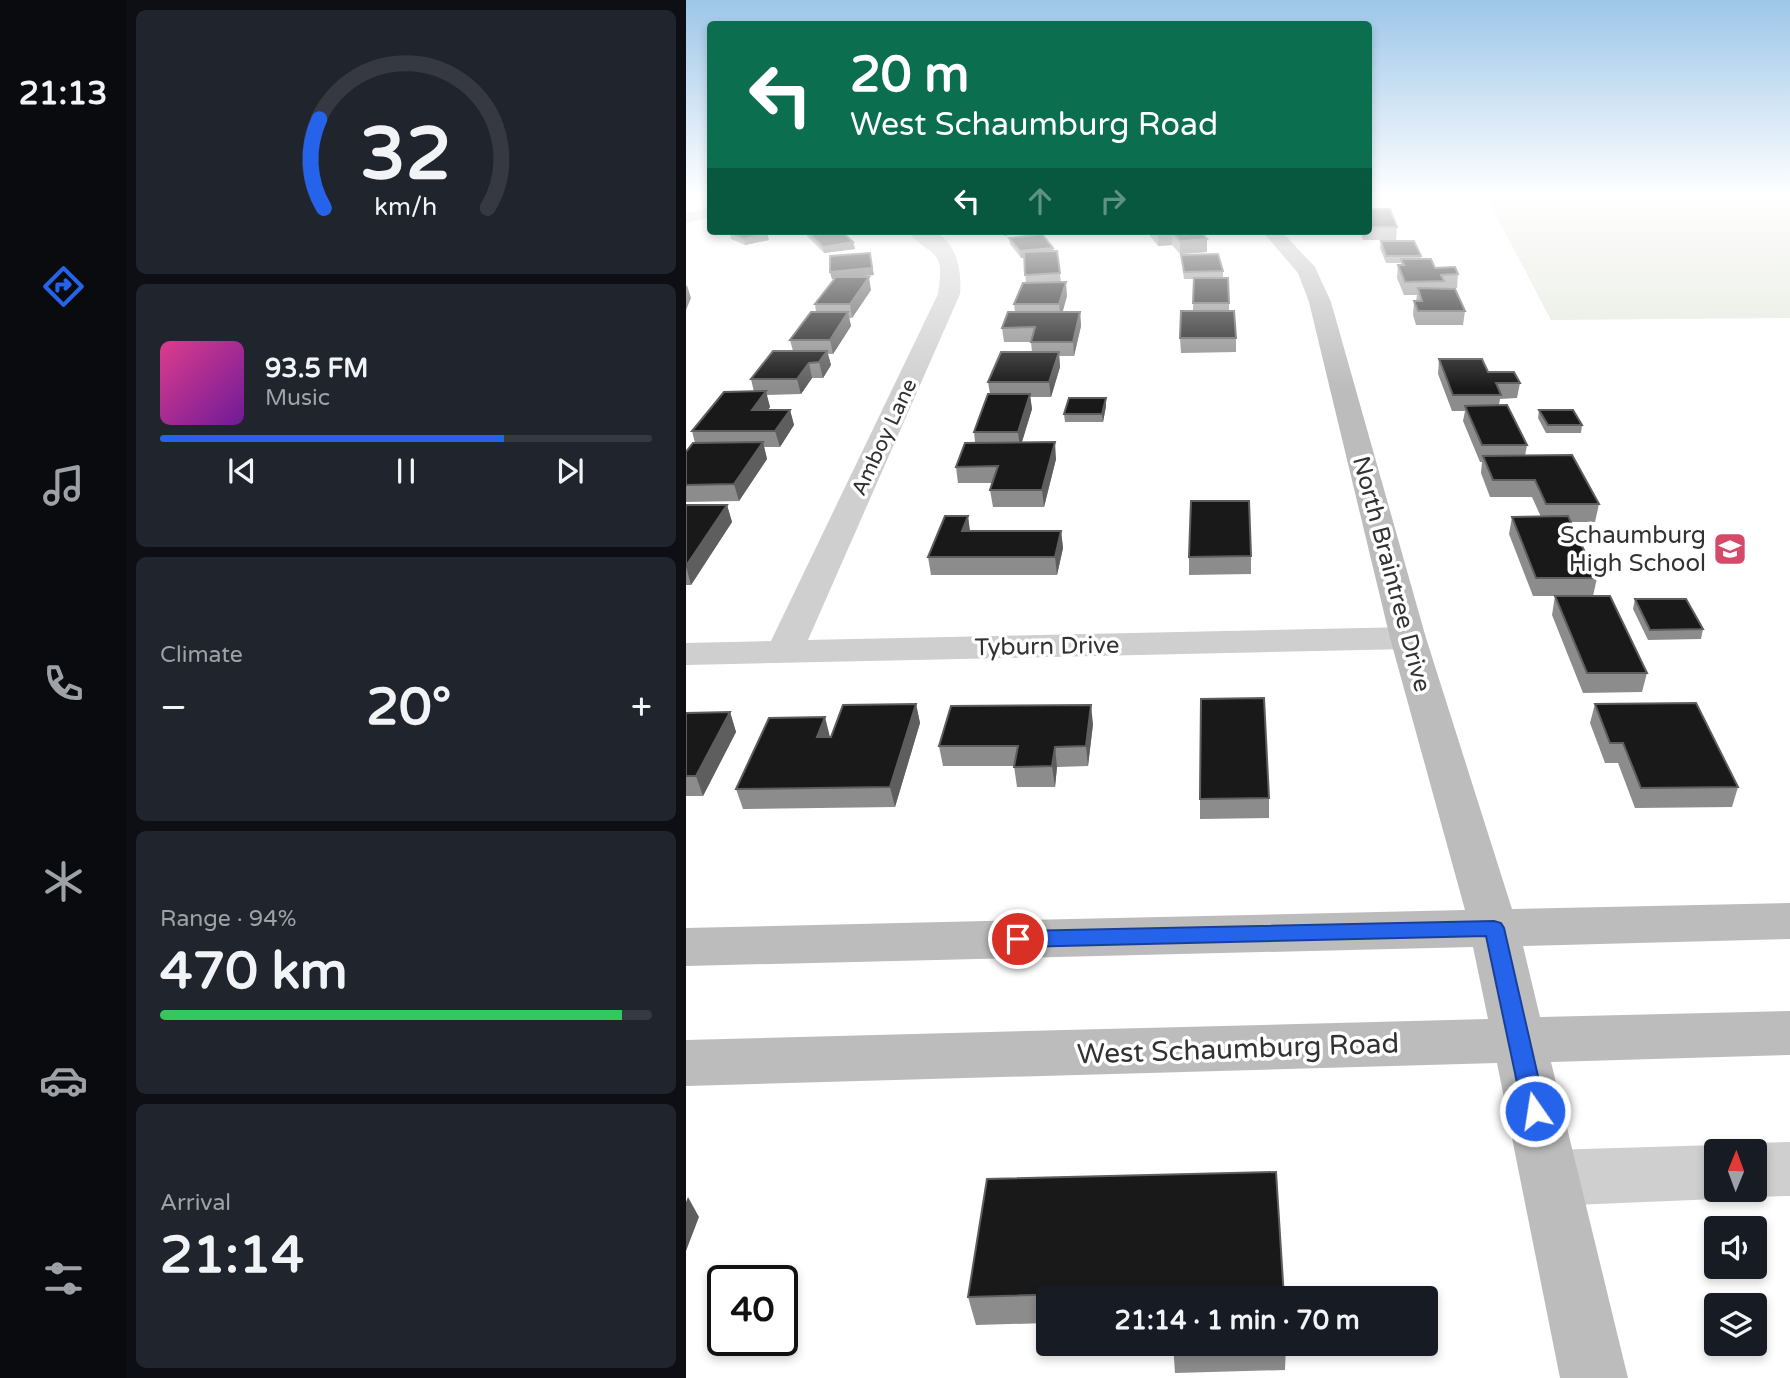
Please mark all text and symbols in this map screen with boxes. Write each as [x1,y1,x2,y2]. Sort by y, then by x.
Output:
text: 20 m [850,46,969,105]
icon: left [735,49,826,140]
text: 21:13 [19,75,107,113]
text: West Schaumburg Road [850,106,1218,144]
text: 32 [360,111,452,199]
icon: left [948,182,986,220]
icon: ahead [1021,182,1059,220]
icon: right [1094,182,1132,220]
text: km/h [375,192,437,222]
icon: directions [39,262,88,311]
text: 93.5 FM [265,353,368,384]
street label: Amboy Lane [846,375,922,500]
text: Music [265,384,330,412]
icon: previous [223,452,261,490]
icon: pause [387,452,425,490]
icon: next [551,452,589,490]
street label: North Braintree Drive [1346,453,1437,695]
icon: music [39,461,88,510]
place label: Schaumburg High School [1560,521,1706,578]
school or university icon: Schaumburg High School [1711,530,1749,568]
street label: Tyburn Drive [974,631,1120,662]
text: Climate [160,641,243,669]
icon: phone [39,659,88,708]
text: 20° [366,676,451,739]
text: − [160,685,187,731]
text: + [631,685,652,731]
icon: climate [39,857,88,906]
text: Range · 94% [160,905,296,933]
pin [988,909,1048,969]
icon: arrive [999,920,1037,958]
text: 470 km [160,940,348,1003]
street label: West Schaumburg Road [1076,1026,1400,1072]
icon: car [39,1056,88,1105]
position arrow [1498,1074,1572,1148]
north arrow [1704,1139,1768,1202]
map controls [1704,1139,1767,1356]
text: Arrival [160,1189,231,1217]
button: sound [1704,1216,1767,1279]
text: 21:14 [160,1224,304,1287]
icon: filters [39,1254,88,1303]
speed limit sign: 40 [707,1265,798,1356]
button: layers [1704,1293,1767,1356]
text: 21:14 · 1 min · 70 m [1114,1305,1360,1336]

